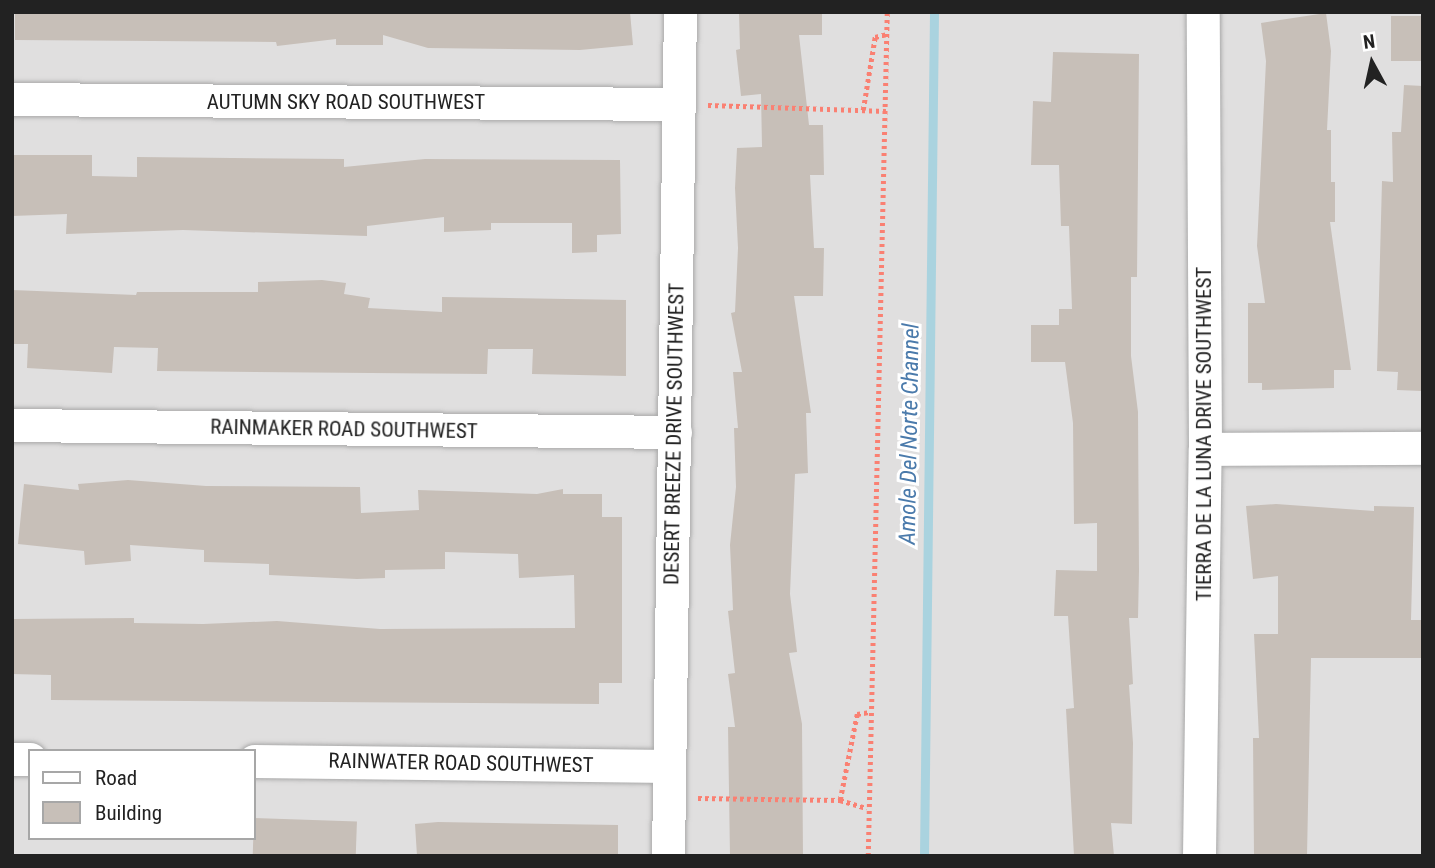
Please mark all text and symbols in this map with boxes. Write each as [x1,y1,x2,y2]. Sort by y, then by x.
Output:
north arrow [1337,28,1407,98]
text: N [1362,30,1376,54]
street label: AUTUMN SKY ROAD SOUTHWEST [207,89,485,115]
street label: TIERRA DE LA LUNA DRIVE SOUTHWEST [1191,267,1217,601]
street label: DESERT BREEZE DRIVE SOUTHWEST [659,283,689,585]
water label: Amole Del Norte Channel [894,323,926,545]
street label: RAINMAKER ROAD SOUTHWEST [210,414,478,444]
street label: RAINWATER ROAD SOUTHWEST [328,748,594,778]
legend [28,749,256,840]
text: Road [95,766,137,790]
text: Building [95,801,162,825]

